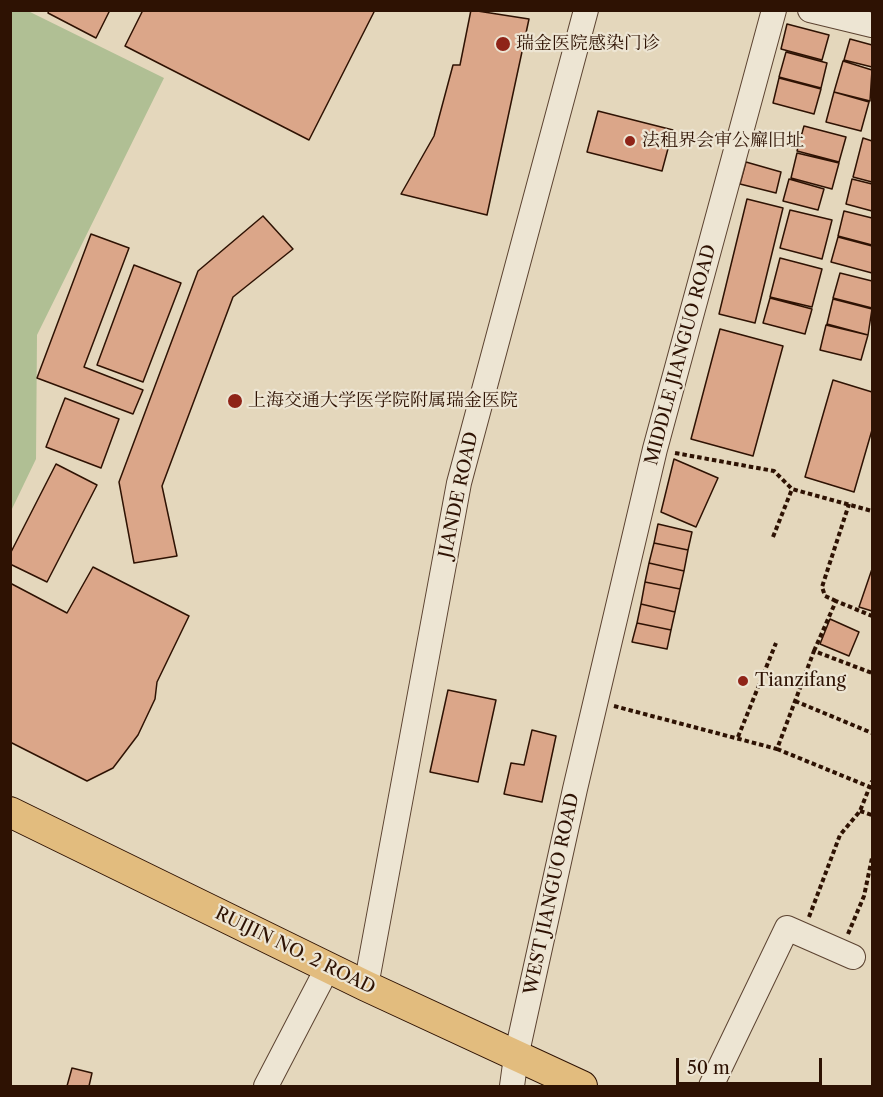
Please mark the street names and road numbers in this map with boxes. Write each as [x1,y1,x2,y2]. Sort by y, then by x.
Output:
street label: MIDDLE JIANGUO ROAD [641,242,721,468]
street label: JIANDE ROAD [435,430,483,560]
street label: WEST JIANGUO ROAD [520,791,584,997]
street label: RUIJIN NO. 2 ROAD [211,903,379,999]

